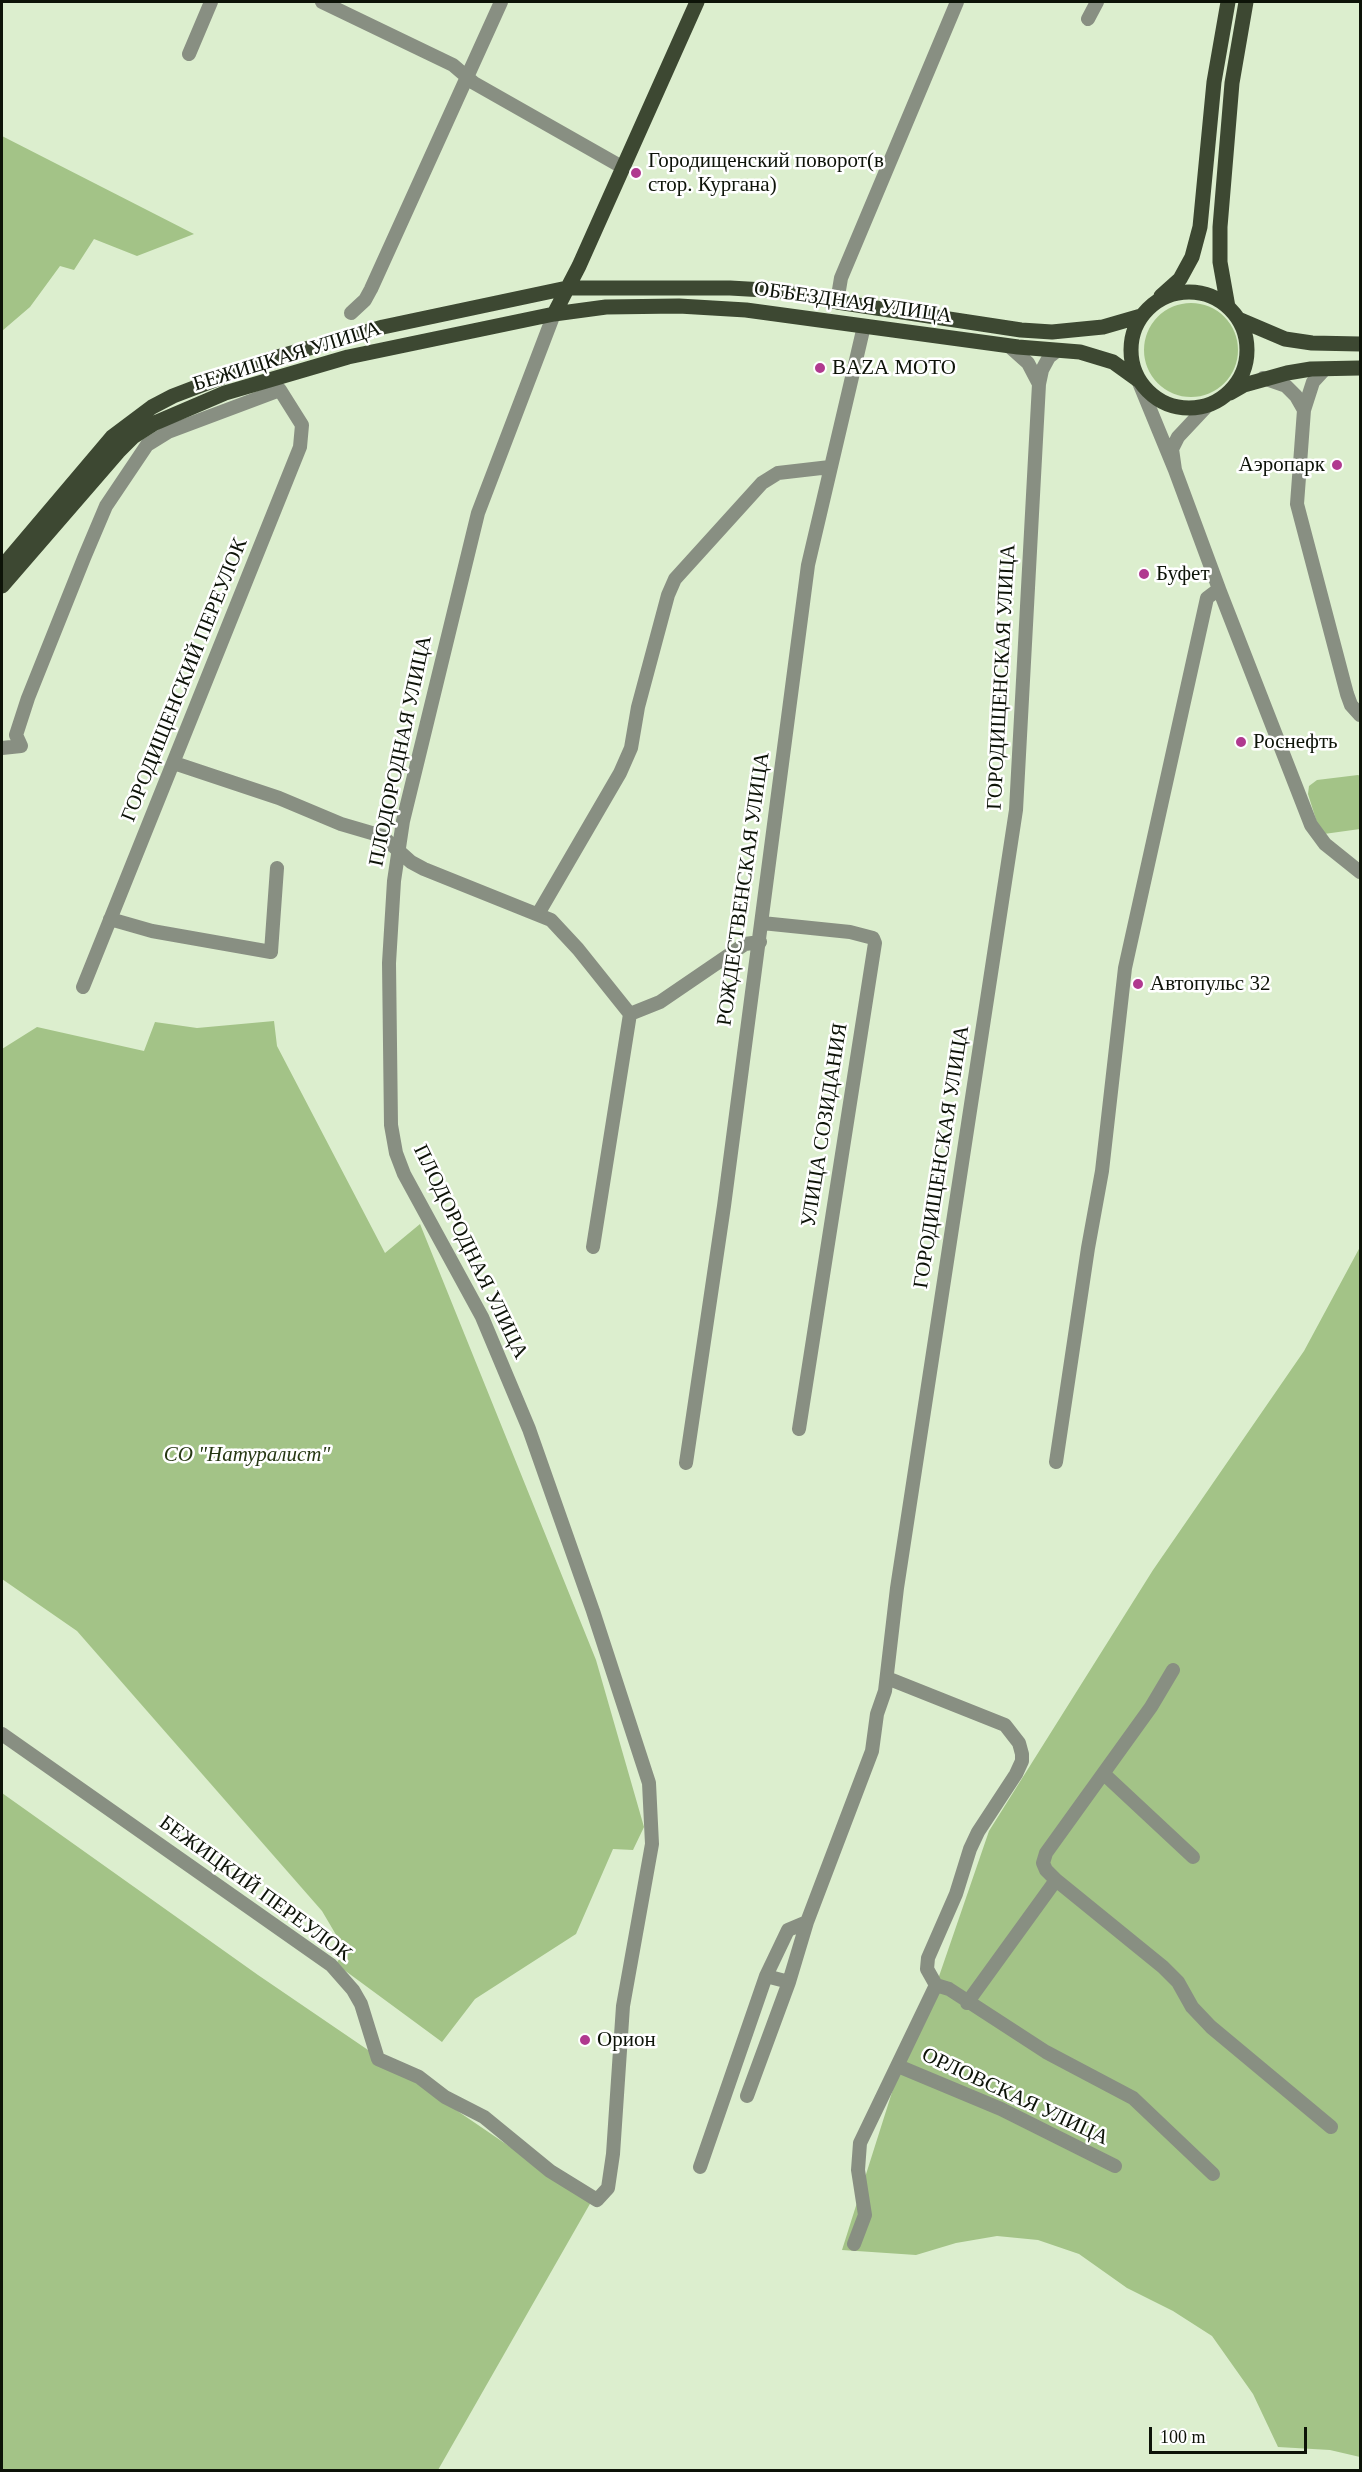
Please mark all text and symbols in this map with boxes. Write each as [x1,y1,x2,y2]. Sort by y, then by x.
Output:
place label: Городищенский поворот(в стор. Кургана) [648,148,884,198]
marker: Городищенский поворот(в стор. Кургана) [629,166,643,180]
street label: ОБЪЕЗДНАЯ УЛИЦА [752,277,954,329]
street label: БЕЖИЦКАЯ УЛИЦА [190,316,384,398]
place label: BAZA MOTO [832,355,956,381]
marker: BAZA MOTO [813,361,827,375]
place label: Аэропарк [1239,452,1325,478]
marker: Аэропарк [1330,458,1344,472]
street label: ГОРОДИЩЕНСКИЙ ПЕРЕУЛОК [116,535,254,825]
street label: ГОРОДИЩЕНСКАЯ УЛИЦА [982,543,1022,811]
place label: Буфет [1156,561,1210,587]
marker: Буфет [1137,567,1151,581]
street label: ПЛОДОРОДНАЯ УЛИЦА [364,633,438,869]
place label: Роснефть [1253,729,1338,755]
marker: Роснефть [1234,735,1248,749]
street label: РОЖДЕСТВЕНСКАЯ УЛИЦА [712,751,776,1027]
place label: Автопульс 32 [1150,971,1270,997]
marker: Автопульс 32 [1131,977,1145,991]
street label: УЛИЦА СОЗИДАНИЯ [796,1021,854,1229]
street label: ГОРОДИЩЕНСКАЯ УЛИЦА [909,1024,975,1290]
street label: ПЛОДОРОДНАЯ УЛИЦА [407,1141,533,1363]
park label: СО "Натуралист" [164,1442,330,1468]
street label: БЕЖИЦКИЙ ПЕРЕУЛОК [154,1811,356,1967]
place label: Орион [597,2027,656,2053]
marker: Орион [578,2033,592,2047]
street label: ОРЛОВСКАЯ УЛИЦА [918,2043,1112,2151]
scale bar [1152,2415,1310,2453]
text: 100 m [1160,2427,1206,2447]

